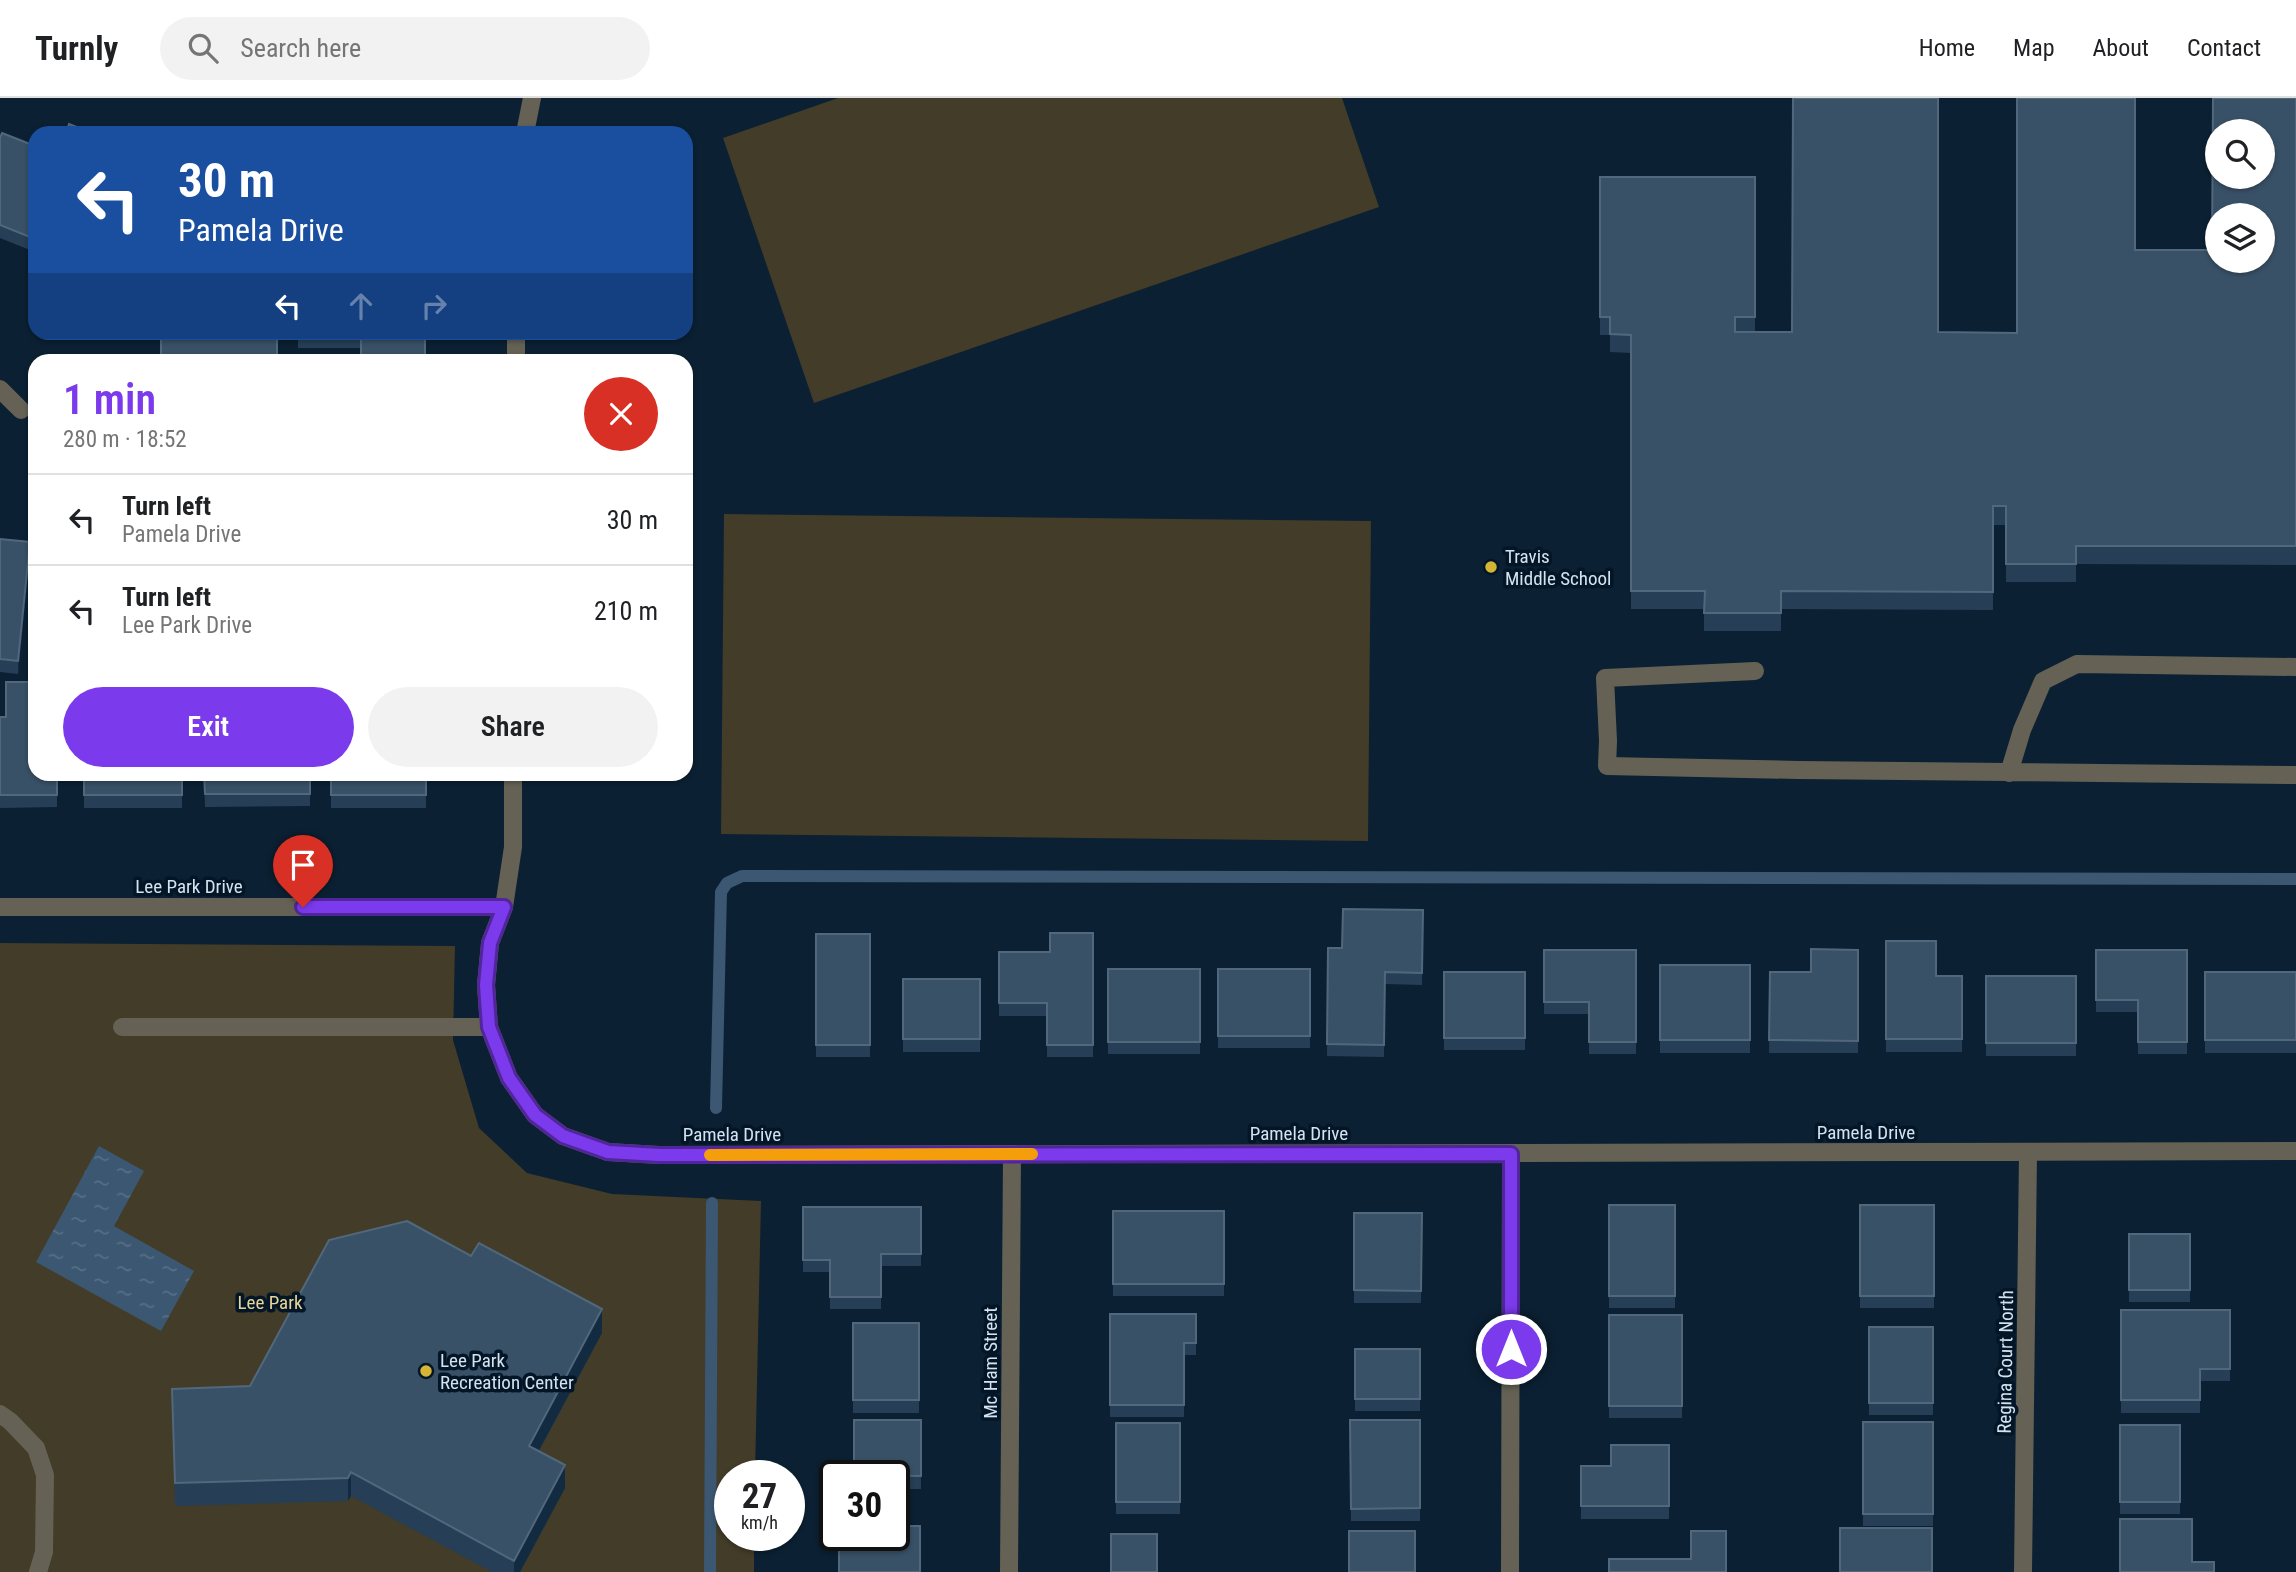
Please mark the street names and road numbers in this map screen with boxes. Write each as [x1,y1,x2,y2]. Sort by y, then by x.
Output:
street label: Lee Park Drive [135,875,243,898]
street label: Pamela Drive [1817,1121,1915,1144]
street label: Pamela Drive [1250,1122,1348,1145]
street label: Pamela Drive [683,1123,781,1146]
street label: Regina Court North [1993,1290,2018,1434]
street label: Mc Ham Street [979,1307,1002,1419]

